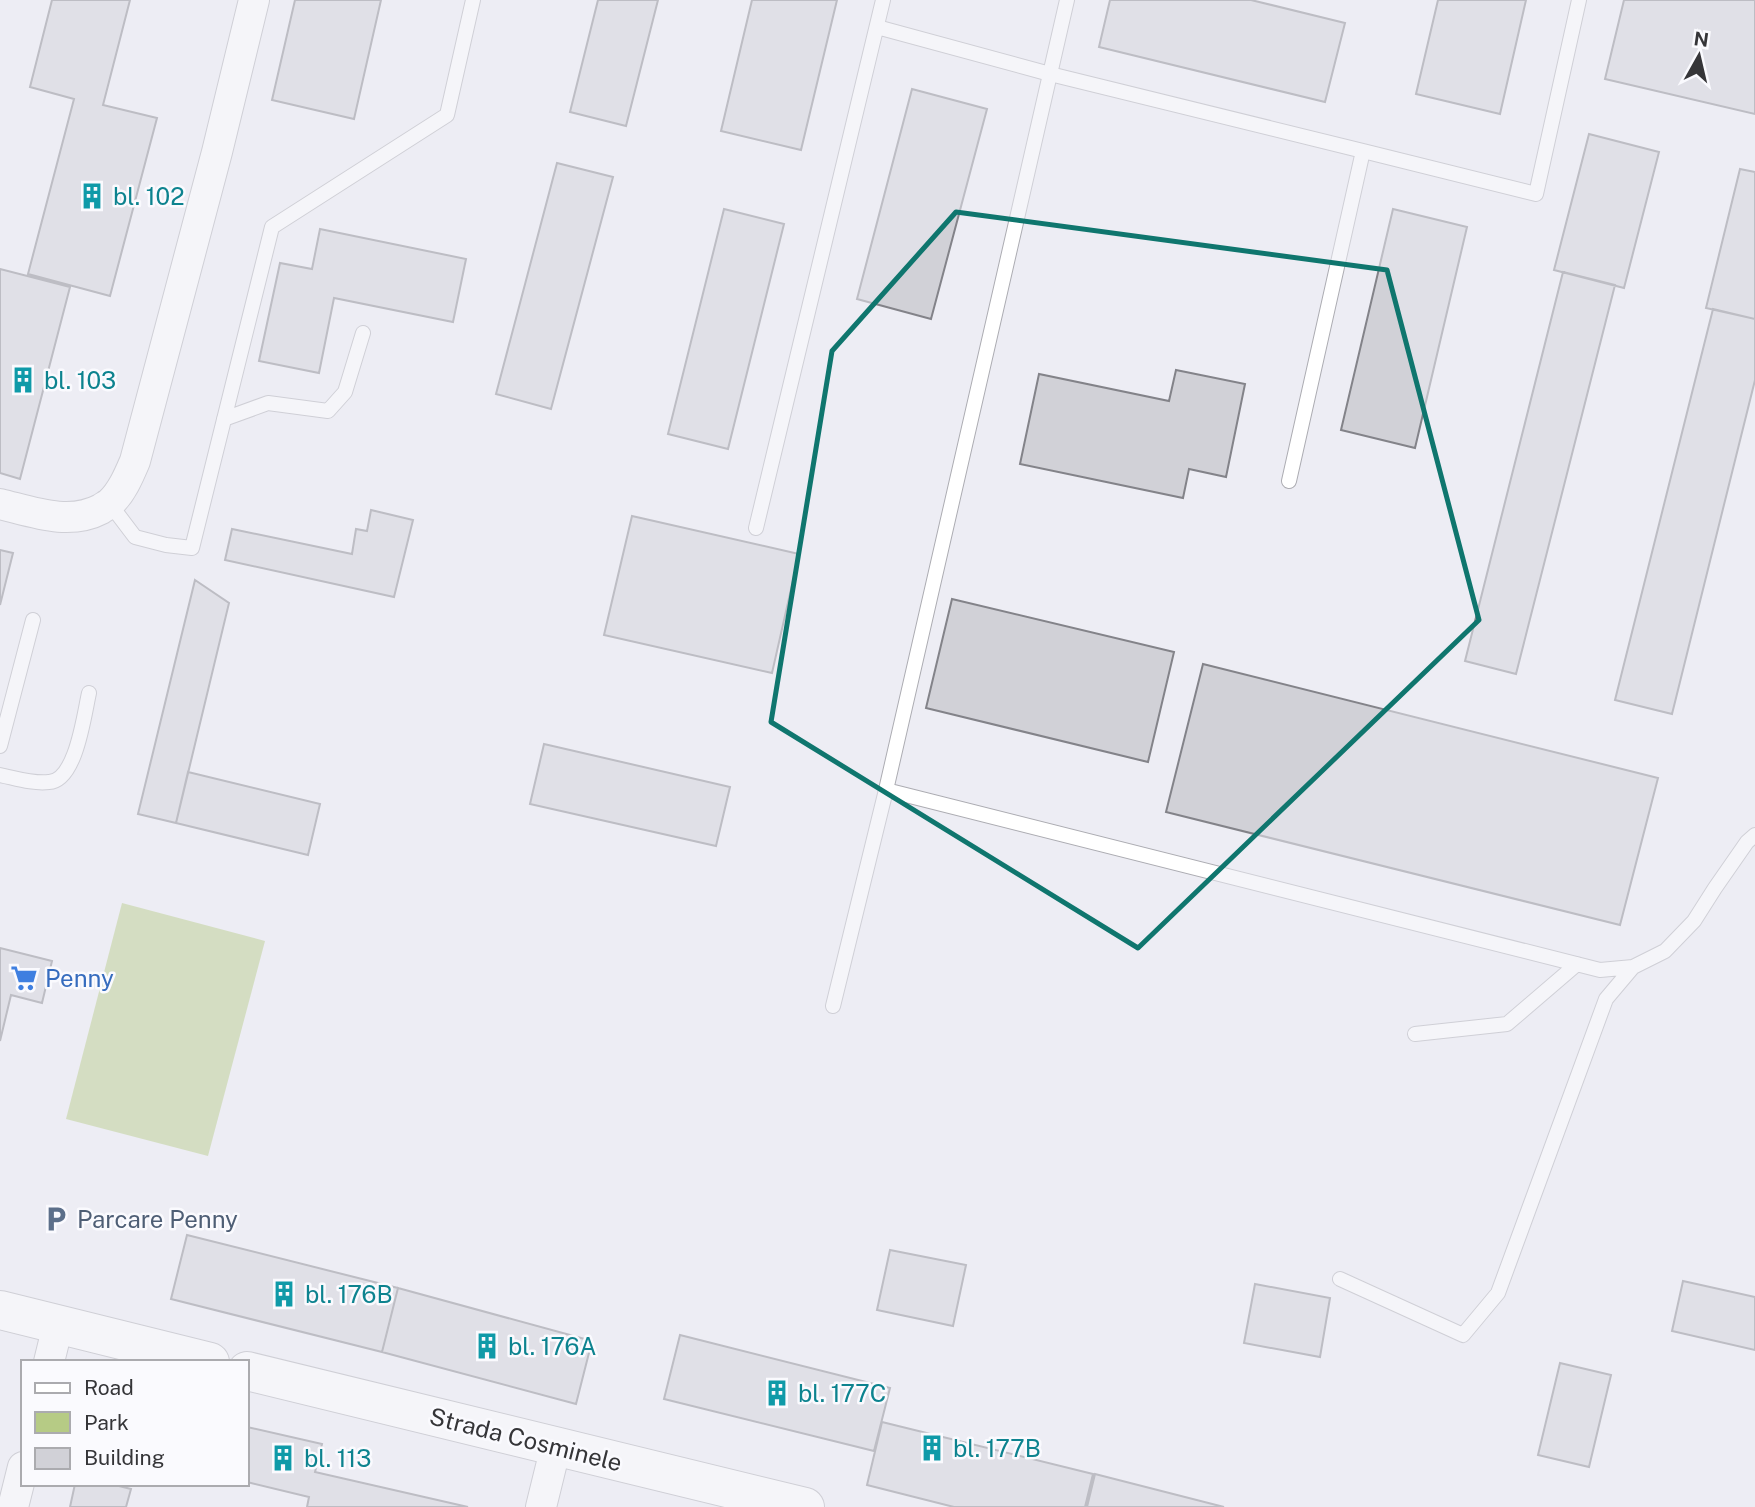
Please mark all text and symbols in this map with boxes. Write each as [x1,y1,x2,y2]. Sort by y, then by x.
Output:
north arrow [1664,21,1734,91]
text: N [1692,27,1710,51]
building icon: bl. 102 [77,181,107,211]
place label: bl. 102 [113,182,185,210]
building icon: bl. 103 [8,365,38,395]
place label: bl. 103 [44,366,116,394]
supermarket icon: Penny [9,963,39,993]
place label: Penny [45,964,114,992]
parking icon: Parcare Penny [41,1204,71,1234]
place label: Parcare Penny [77,1205,238,1233]
building icon: bl. 176B [269,1279,299,1309]
place label: bl. 176B [305,1280,393,1308]
building icon: bl. 176A [472,1331,502,1361]
place label: bl. 176A [508,1332,596,1360]
legend [21,1360,248,1486]
text: Road [84,1375,134,1400]
building icon: bl. 177C [762,1378,792,1408]
place label: bl. 177C [798,1379,886,1407]
street label: Strada Cosminele [427,1402,625,1476]
text: Park [84,1410,129,1435]
building icon: bl. 177B [917,1433,947,1463]
place label: bl. 177B [953,1434,1041,1462]
building icon: bl. 113 [268,1443,298,1473]
place label: bl. 113 [304,1444,371,1472]
text: Building [84,1445,165,1470]

